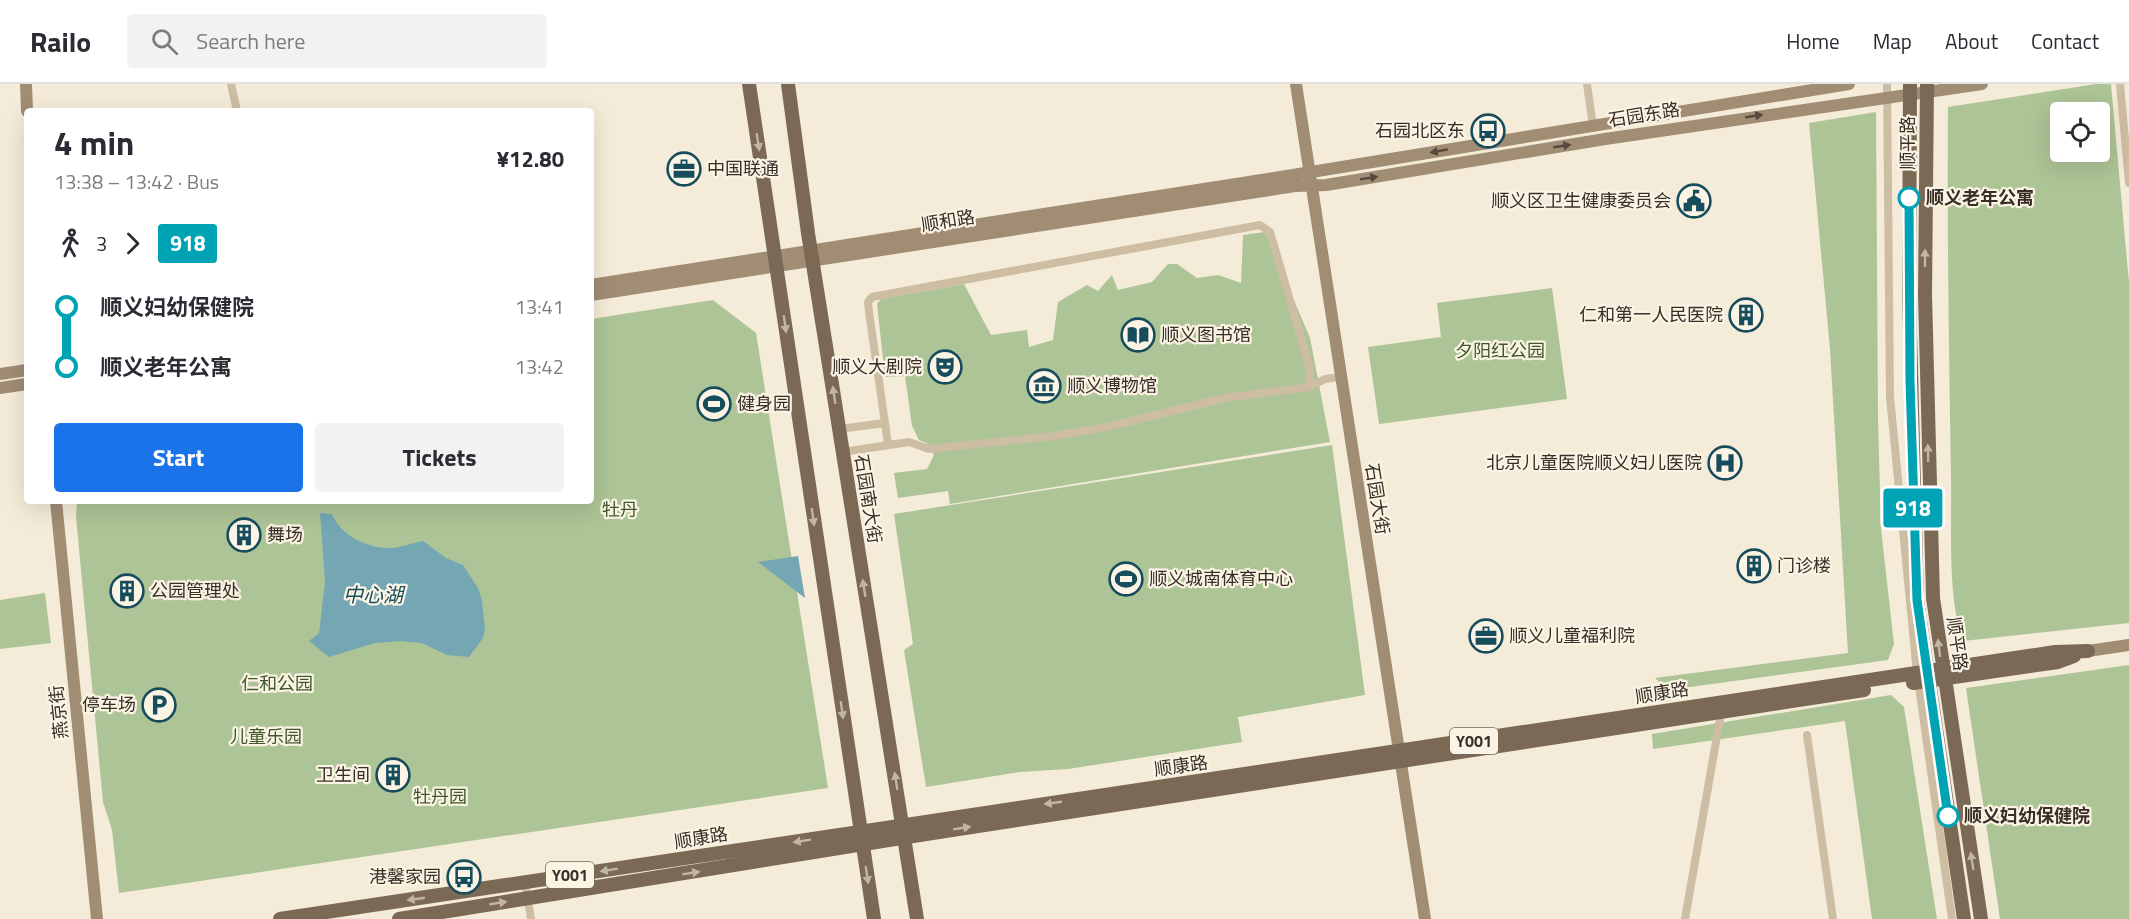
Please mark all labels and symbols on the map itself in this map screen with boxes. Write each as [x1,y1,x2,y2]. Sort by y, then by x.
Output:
street label: 石园东路 [1606,96,1682,133]
one-way arrow [1745,111,1764,120]
bus stop icon: 石园北区东 [1470,113,1506,149]
street label: 顺平路 [1894,116,1921,170]
place label: 石园北区东 [1375,117,1465,144]
one-way arrow [753,132,762,151]
one-way arrow [1552,141,1571,150]
one-way arrow [1429,146,1448,155]
office icon: 中国联通 [666,151,702,187]
place label: 中国联通 [707,155,779,182]
one-way arrow [1360,173,1379,182]
public building icon: 顺义区卫生健康委员会 [1676,183,1712,219]
place label: 顺义老年公寓 [1926,184,2034,211]
place label: 顺义区卫生健康委员会 [1491,187,1671,214]
marker: 顺义老年公寓 [1898,187,1920,209]
street label: 顺和路 [919,203,977,238]
one-way arrow [1920,249,1930,268]
building icon: 仁和第一人民医院 [1728,297,1764,333]
place label: 仁和第一人民医院 [1579,301,1723,328]
one-way arrow [780,315,789,334]
library icon: 顺义图书馆 [1120,317,1156,353]
place label: 顺义图书馆 [1161,321,1251,348]
park label: 夕阳红公园 [1455,337,1545,364]
theatre icon: 顺义大剧院 [927,349,963,385]
place label: 顺义大剧院 [832,353,922,380]
museum icon: 顺义博物馆 [1026,368,1062,404]
place label: 顺义博物馆 [1067,372,1157,399]
sports icon: 健身园 [696,386,732,422]
one-way arrow [829,386,838,405]
place label: 健身园 [737,390,791,417]
one-way arrow [1923,444,1933,463]
hospital icon: 北京儿童医院顺义妇儿医院 [1707,445,1743,481]
place label: 北京儿童医院顺义妇儿医院 [1486,449,1702,476]
street label: 石园南大街 [848,452,889,545]
street label: 石园大街 [1359,461,1396,537]
line badge: 918 [1878,488,1948,528]
park label: 牡丹 [602,496,638,523]
one-way arrow [809,508,818,527]
building icon: 舞场 [226,517,262,553]
place label: 舞场 [267,521,303,548]
building icon: 门诊楼 [1736,548,1772,584]
place label: 门诊楼 [1777,552,1831,579]
sports icon: 顺义城南体育中心 [1108,561,1144,597]
place label: 顺义城南体育中心 [1149,565,1293,592]
building icon: 公园管理处 [109,573,145,609]
place label: 公园管理处 [150,577,240,604]
one-way arrow [860,578,869,597]
water label: 中心湖 [343,579,406,610]
street label: 顺平路 [1940,615,1975,673]
office icon: 顺义儿童福利院 [1468,618,1504,654]
place label: 顺义儿童福利院 [1509,622,1635,649]
one-way arrow [1935,638,1944,657]
park label: 仁和公园 [241,670,313,697]
street label: 顺康路 [1633,675,1691,710]
street label: 燕京街 [42,684,75,740]
parking icon: 停车场 [141,687,177,723]
place label: 停车场 [82,691,136,718]
one-way arrow [837,701,846,720]
park label: 儿童乐园 [230,723,302,750]
road number: Y001 [1450,728,1498,754]
street label: 顺康路 [1152,748,1210,783]
building icon: 卫生间 [375,757,411,793]
place label: 卫生间 [316,761,370,788]
one-way arrow [891,771,900,790]
park label: 牡丹园 [413,783,467,810]
one-way arrow [1044,799,1063,808]
place label: 顺义妇幼保健院 [1964,802,2090,829]
marker: 顺义妇幼保健院 [1937,805,1959,827]
street label: 顺康路 [672,820,730,855]
one-way arrow [953,824,972,833]
one-way arrow [792,836,811,845]
one-way arrow [1967,852,1976,871]
bus stop icon: 港馨家园 [446,859,482,895]
road number: Y001 [546,862,594,888]
place label: 港馨家园 [369,863,441,890]
one-way arrow [599,865,618,874]
one-way arrow [862,866,871,885]
one-way arrow [681,868,700,877]
one-way arrow [406,894,425,903]
one-way arrow [489,898,508,907]

